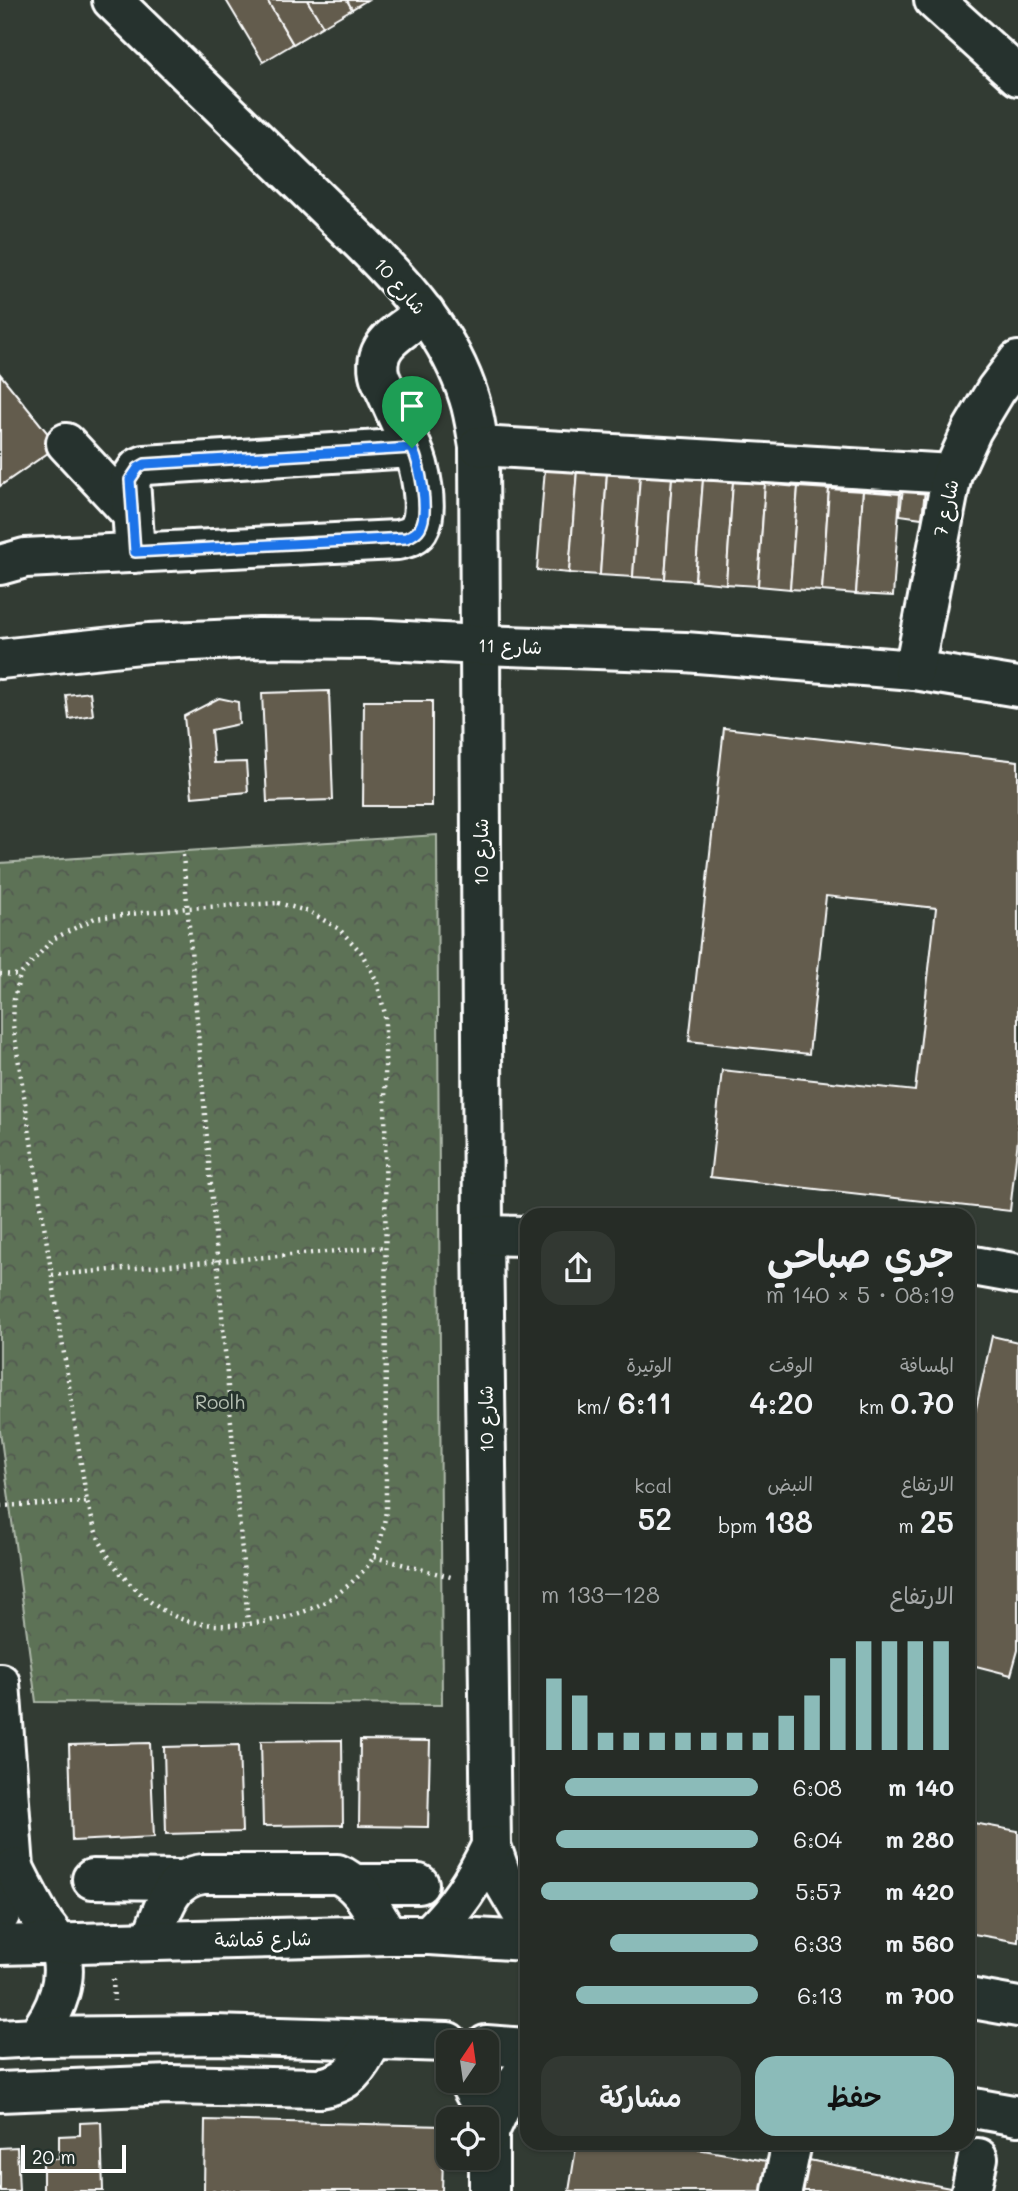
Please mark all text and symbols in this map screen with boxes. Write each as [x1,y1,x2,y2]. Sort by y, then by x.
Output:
street label: شارع 10 [367,252,432,321]
pin [382,376,442,448]
icon: arrive [393,387,431,425]
street label: شارع 7 [927,477,966,539]
street label: شارع 11 [477,632,543,661]
street label: شارع 10 [468,818,495,886]
text: جري صباحي [767,1228,954,1278]
button: share [541,1231,615,1305]
text: 08:19 · 5 × 140 m [766,1279,954,1309]
text: الوتيرة [626,1352,672,1377]
text: الوقت [769,1352,813,1377]
text: المسافة [900,1352,954,1377]
text: 6:11 [618,1382,672,1422]
text: 4:20 [749,1382,813,1422]
text: 0.70 [890,1382,954,1422]
street label: شارع 10 [472,1385,501,1453]
park label: Roolh [195,1389,245,1414]
text: /km [576,1394,618,1419]
text: km [859,1394,890,1419]
text: النبض [768,1471,813,1496]
text: الارتفاع [901,1471,954,1496]
text: kcal [634,1473,672,1498]
text: 52 [638,1498,672,1538]
text: 138 [763,1501,813,1541]
text: 25 [920,1501,954,1541]
text: bpm [718,1513,763,1538]
text: m [898,1513,920,1538]
text: 128–133 m [541,1579,660,1609]
text: الارتفاع [890,1580,954,1610]
text: 6:08 [793,1772,842,1802]
text: 140 m [888,1772,954,1802]
text: 6:04 [793,1824,842,1854]
text: 280 m [886,1824,954,1854]
text: 5:57 [795,1876,842,1906]
text: 420 m [885,1876,954,1906]
street label: شارع قماشة [214,1925,312,1954]
text: 6:33 [794,1928,842,1958]
text: 560 m [885,1928,954,1958]
text: 6:13 [797,1980,842,2010]
text: 700 m [885,1980,954,2010]
north arrow [436,2030,499,2093]
map controls [436,2030,499,2170]
button: مشاركة [541,2056,741,2136]
button: حفظ [755,2056,954,2136]
button: locate [436,2107,499,2170]
scale bar [21,2142,126,2174]
text: 20 m [32,2144,76,2169]

